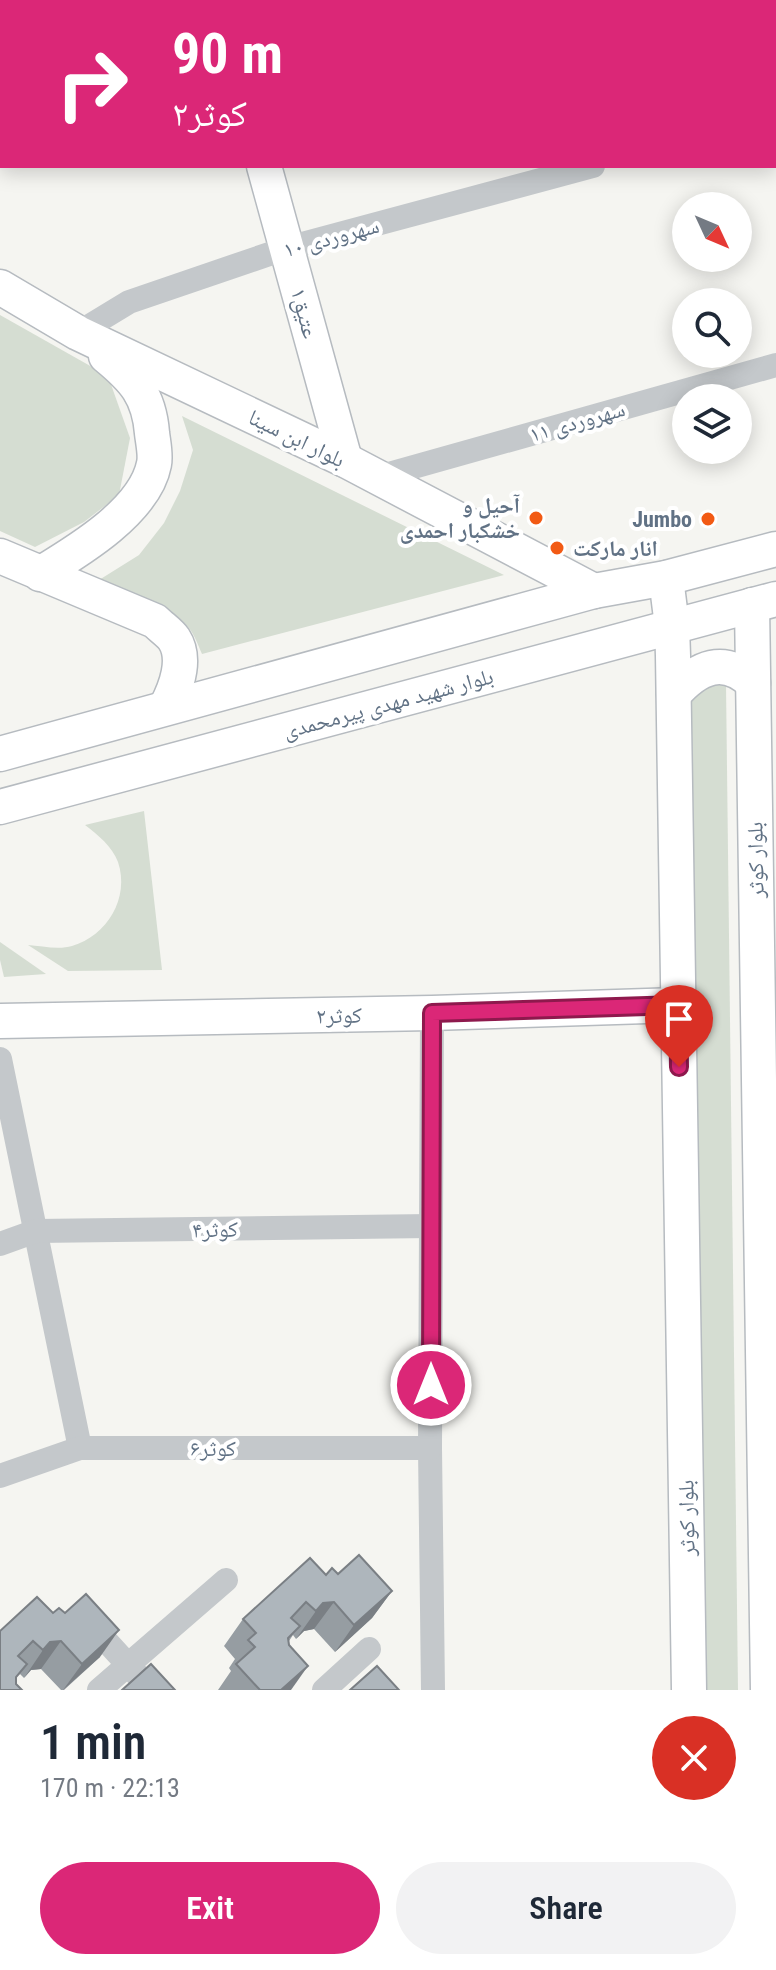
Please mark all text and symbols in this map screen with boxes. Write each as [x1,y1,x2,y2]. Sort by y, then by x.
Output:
text: 90 m [172,21,283,87]
icon: right [40,32,144,136]
text: کوثر۲ [172,93,247,135]
north arrow [672,192,752,272]
map controls [672,192,752,464]
street label: سهروردی ۱۰ [281,213,382,263]
street label: عتیق۱ [285,285,323,341]
button: search [672,288,752,368]
button: layers [672,384,752,464]
street label: سهروردی ١١ [527,396,628,448]
street label: بلوار ابن سینا [244,404,349,473]
place label: آحیل و خشکبار احمدی [400,493,520,544]
place label: Jumbo [632,507,692,532]
marker: آحیل و خشکبار احمدی [527,509,545,527]
marker: Jumbo [699,510,717,528]
place label: انار مارکت [573,536,658,561]
marker: انار مارکت [548,539,566,557]
street label: بلوار شهید مهدی پیرمحمدی [280,663,496,745]
street label: بلوار کوثر [742,822,769,899]
pin [645,985,713,1067]
icon: arrive [657,997,701,1041]
street label: کوثر۲ [316,1003,362,1028]
street label: کوثر۴ [192,1217,238,1242]
position arrow [389,1343,473,1427]
street label: کوثر۶ [190,1436,236,1461]
street label: بلوار کوثر [673,1480,700,1557]
text: 1 min [40,1714,146,1771]
button: close [652,1716,736,1800]
text: 170 m · 22:13 [40,1773,180,1803]
button: Exit [40,1862,380,1954]
button: Share [396,1862,736,1954]

